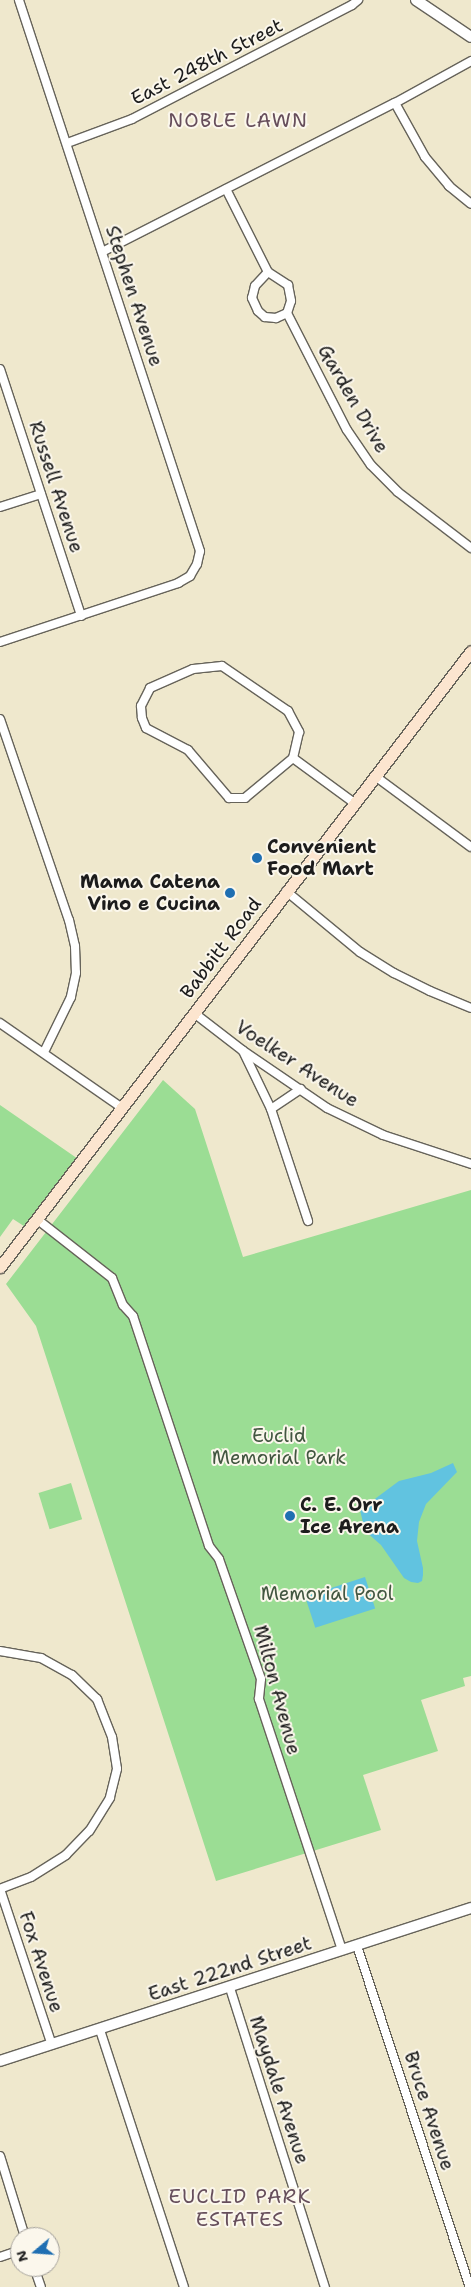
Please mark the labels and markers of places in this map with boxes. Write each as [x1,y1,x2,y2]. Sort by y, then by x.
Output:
place label: Convenient Food Mart [267,836,376,880]
marker: Convenient Food Mart [251,852,263,864]
place label: Mama Catena Vino e Cucina [80,871,220,915]
marker: Mama Catena Vino e Cucina [224,887,236,899]
place label: C. E. Orr Ice Arena [300,1494,399,1538]
marker: C. E. Orr Ice Arena [284,1510,296,1522]

